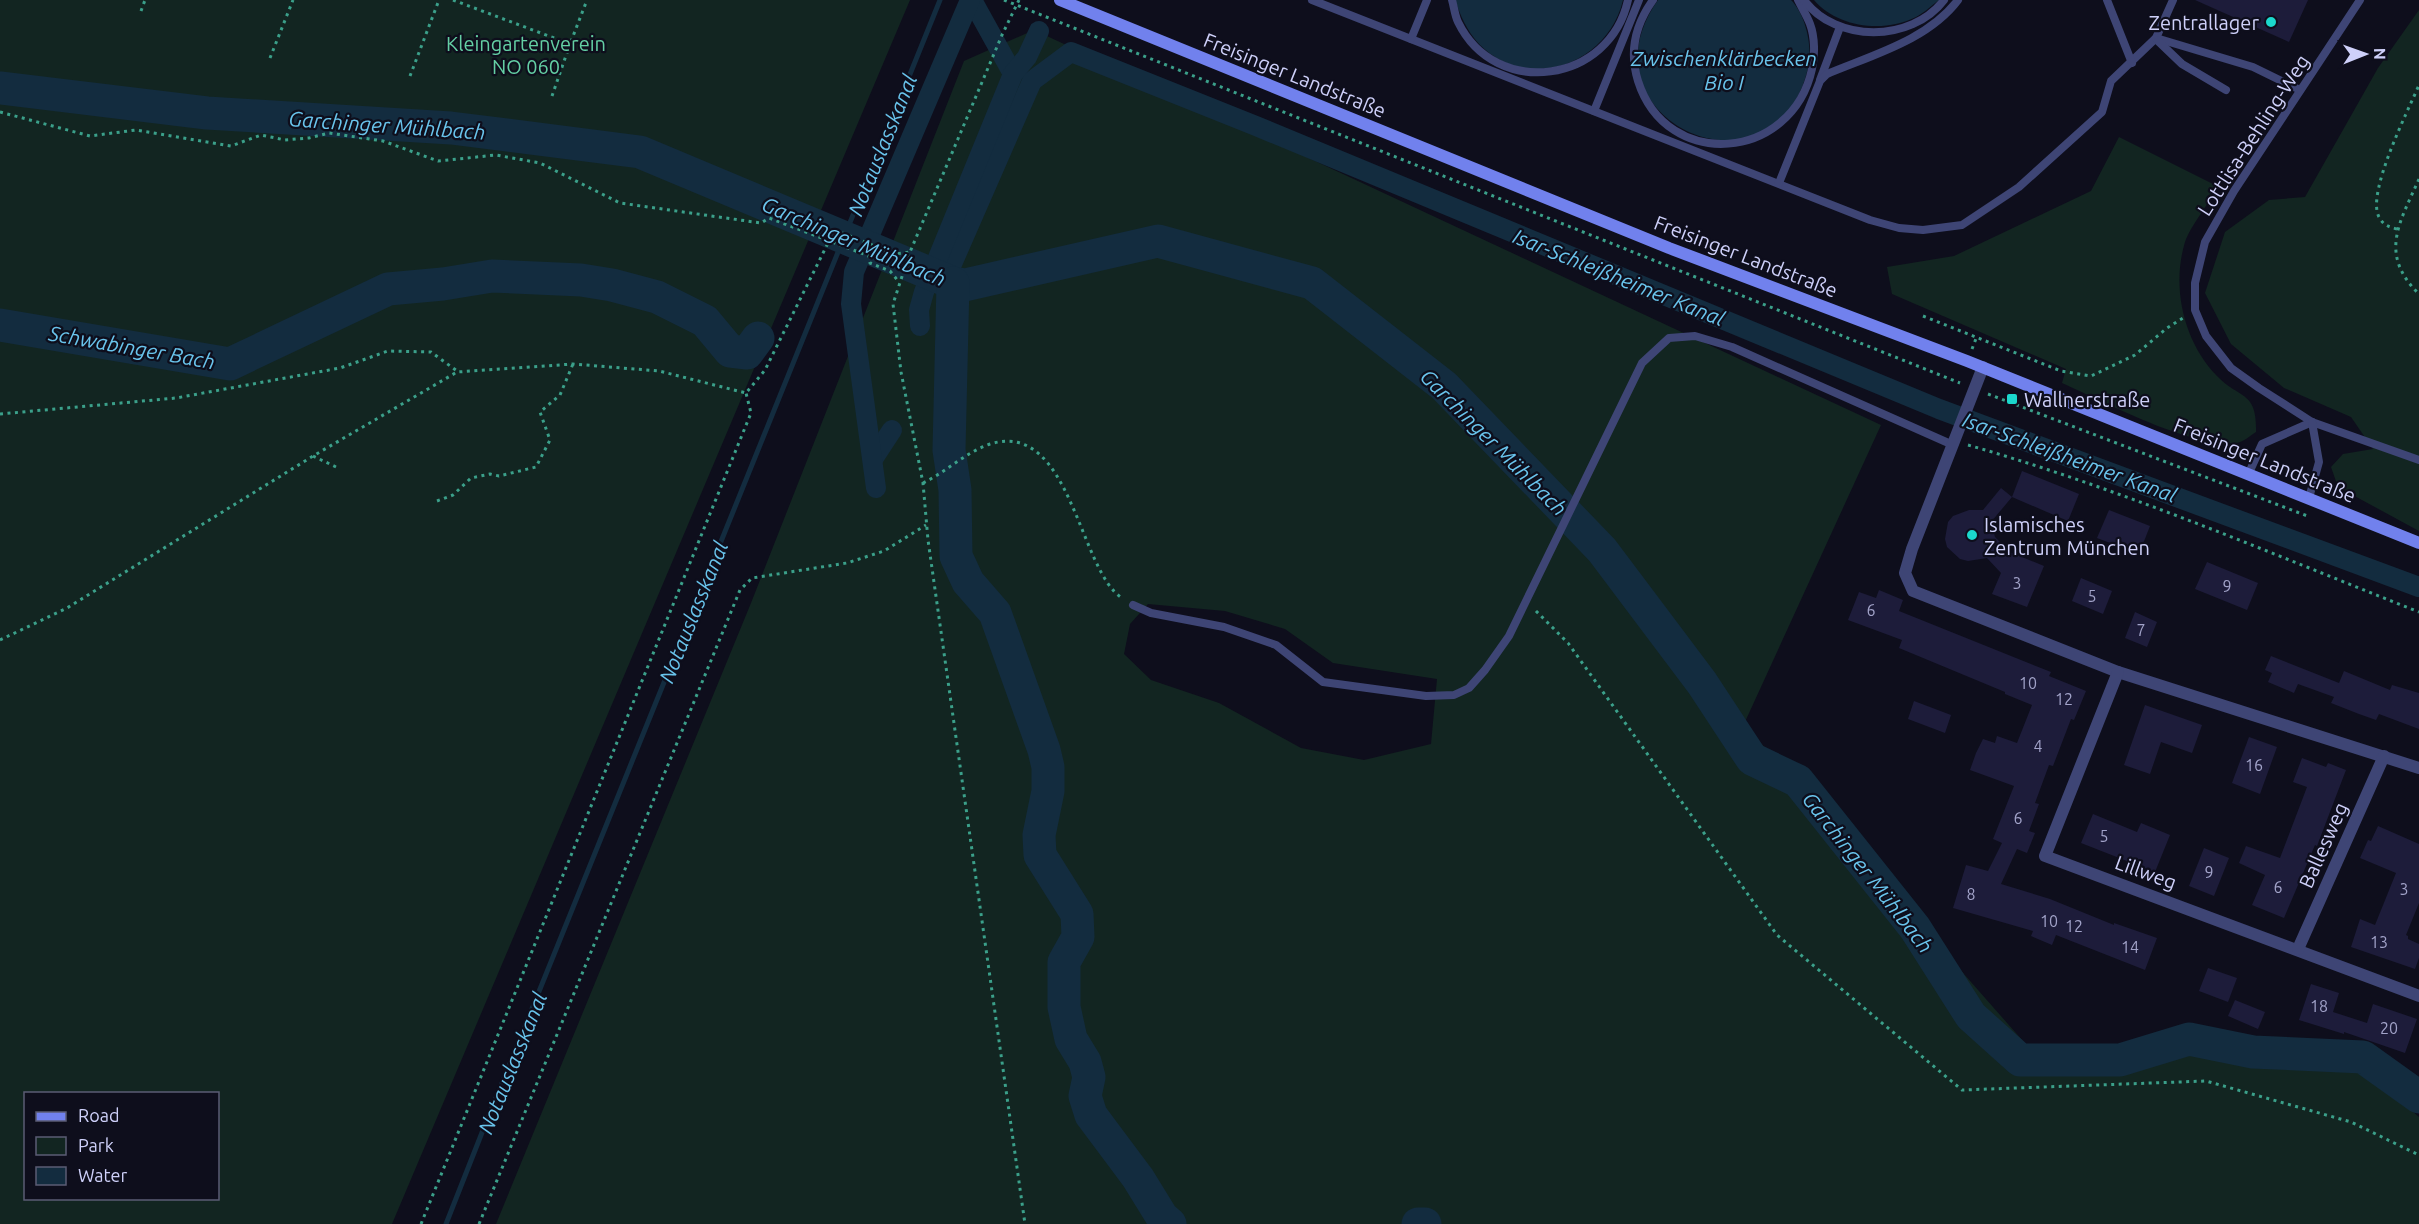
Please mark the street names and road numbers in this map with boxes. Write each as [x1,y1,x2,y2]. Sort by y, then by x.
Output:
street label: Freisinger Landstraße [1201,28,1389,122]
street label: Lottlisa-Behling-Weg [2192,50,2314,220]
street label: Freisinger Landstraße [1651,210,1841,302]
street label: Freisinger Landstraße [2171,413,2359,507]
street label: Ballesweg [2294,799,2352,891]
street label: Lillweg [2112,850,2180,894]

